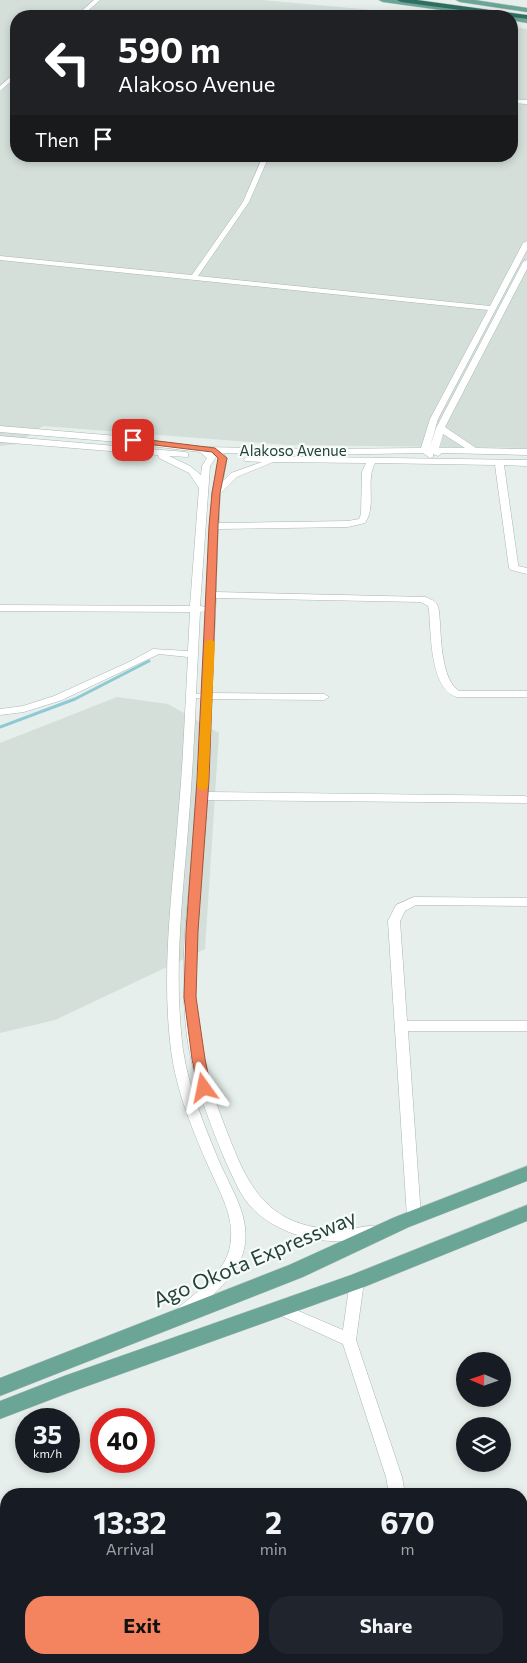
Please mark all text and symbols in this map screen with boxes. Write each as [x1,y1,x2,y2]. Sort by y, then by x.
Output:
text: 590 m [118,27,220,70]
icon: left [35,30,100,95]
text: Alakoso Avenue [118,70,275,97]
icon: arrive [89,125,117,153]
text: Then [35,128,79,151]
pin [112,419,154,461]
icon: arrive [119,426,147,454]
street label: Alakoso Avenue [239,441,347,459]
position arrow [177,1061,229,1113]
street label: Ago Okota Expressway [149,1203,360,1312]
north arrow [456,1352,511,1408]
map controls [456,1352,511,1472]
speed limit sign: 40 [90,1408,155,1473]
button: layers [456,1417,511,1472]
text: 35 [33,1419,62,1449]
text: km/h [33,1446,62,1460]
text: 13:32 [93,1503,167,1540]
text: 2 [265,1503,282,1540]
text: 670 [380,1503,435,1540]
text: Arrival [106,1539,154,1558]
text: min [260,1539,287,1558]
text: m [401,1539,414,1558]
button: Exit [25,1596,259,1654]
button: Share [269,1596,503,1654]

